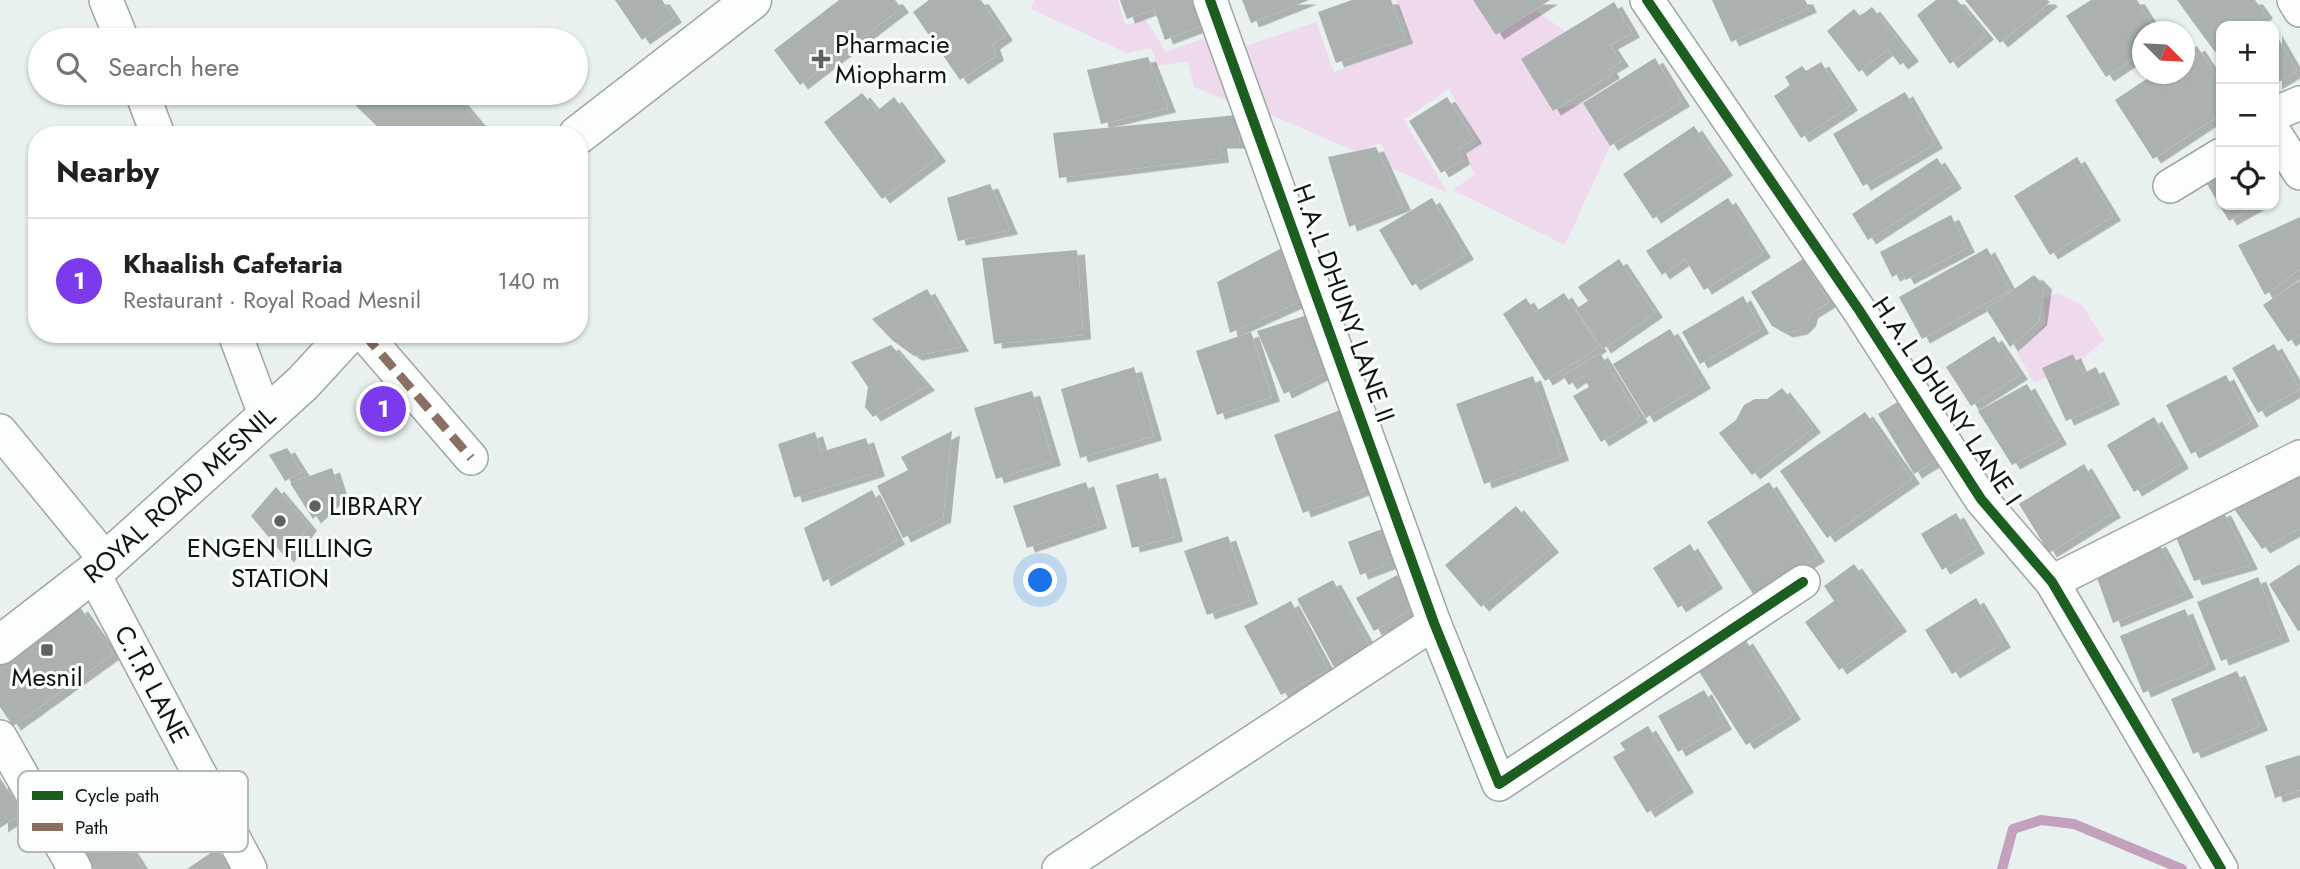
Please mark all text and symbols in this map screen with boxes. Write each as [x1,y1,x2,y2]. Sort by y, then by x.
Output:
north arrow [2132,21,2195,84]
map controls [2216,21,2279,210]
button: + [2216,21,2279,84]
place label: Pharmacie Miopharm [835,25,950,93]
search box [28,28,588,105]
icon: search [52,48,90,86]
text: Search here [108,48,240,86]
marker: Pharmacie Miopharm [813,51,829,67]
button: − [2216,84,2279,147]
button: locate [2216,147,2279,210]
text: Nearby [56,150,159,193]
street label: H.A.L DHUNY LANE II [1283,178,1405,428]
text: Khaalish Cafetaria [123,245,343,283]
text: 1 [73,264,85,298]
text: 140 m [498,264,560,298]
text: Restaurant · Royal Road Mesnil [123,283,421,317]
street label: H.A.L DHUNY LANE I [1863,289,2031,513]
pin: 1 [360,383,406,435]
street label: ROYAL ROAD MESNIL [75,397,284,593]
place label: LIBRARY [329,487,423,525]
marker: LIBRARY [307,498,323,514]
marker: ENGEN FILLING STATION [272,513,288,529]
place label: ENGEN FILLING STATION [187,529,373,597]
your location [1023,563,1057,597]
street label: C.T.R LANE [105,618,199,750]
marker: Mesnil [39,642,55,658]
place label: Mesnil [11,658,83,696]
legend [18,771,248,852]
text: Cycle path [75,782,160,809]
text: Path [75,814,109,841]

